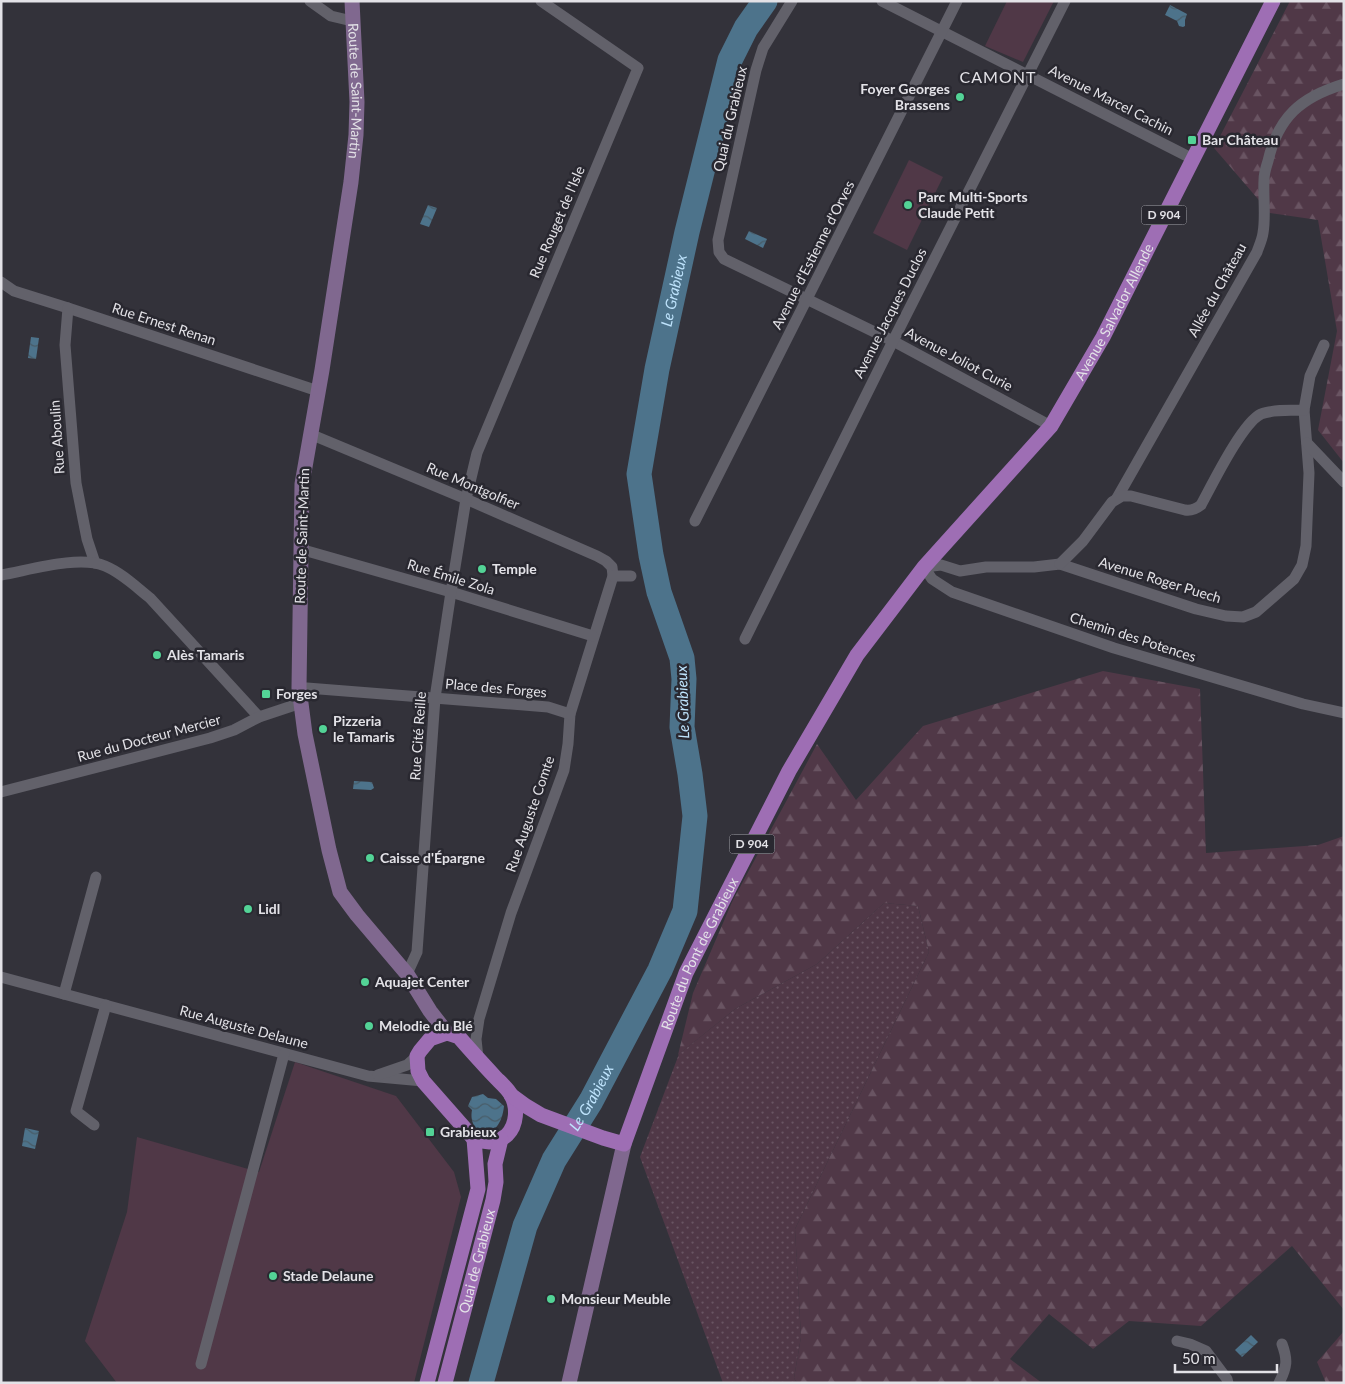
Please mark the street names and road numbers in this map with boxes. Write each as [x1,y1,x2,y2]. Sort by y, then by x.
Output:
street label: Route de Saint-Martin [345,23,366,160]
street label: Avenue Marcel Cachin [1046,61,1176,138]
street label: Quai du Grabieux [709,65,750,173]
street label: Rue Rouget de l'Isle [525,163,588,280]
street label: Avenue d'Estienne d'Orves [768,178,857,332]
road number: D 904 [1142,206,1186,224]
street label: Allée du Château [1184,240,1249,340]
street label: Avenue Salvador Allende [1071,241,1157,383]
street label: Avenue Jacques Duclos [849,245,930,381]
street label: Rue Ernest Renan [110,299,218,348]
street label: Avenue Joliot Curie [903,323,1016,394]
street label: Rue Aboulin [45,399,68,475]
street label: Rue Montgolfier [424,458,522,513]
street label: Route de Saint-Martin [291,468,312,604]
street label: Avenue Roger Puech [1097,553,1223,606]
street label: Rue Émile Zola [405,555,497,598]
street label: Chemin des Potences [1068,608,1198,665]
street label: Place des Forges [445,675,548,700]
street label: Rue Cité Reille [406,691,429,781]
street label: Rue du Docteur Mercier [75,710,222,765]
street label: Rue Auguste Comte [502,753,557,874]
road number: D 904 [730,834,774,854]
street label: Route du Pont de Grabieux [657,874,741,1032]
street label: Rue Auguste Delaune [178,1001,310,1052]
street label: Quai de Grabieux [455,1207,498,1315]

